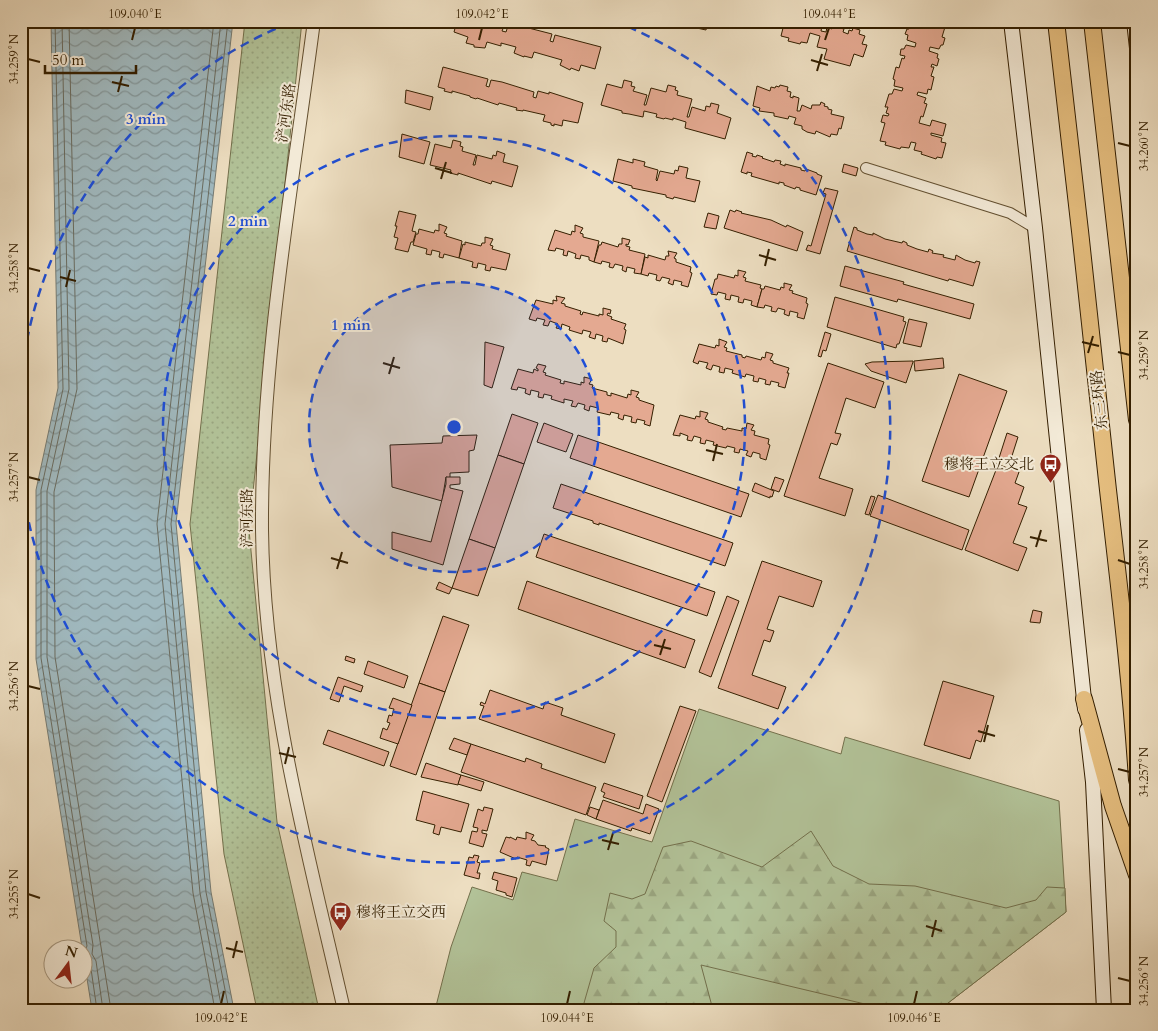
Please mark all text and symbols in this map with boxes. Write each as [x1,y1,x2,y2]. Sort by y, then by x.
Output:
text: 109.040°E [108,6,162,22]
text: 109.042°E [455,6,509,22]
text: 109.044°E [802,6,856,22]
text: 34.259°N [6,33,22,84]
scale bar [45,42,136,74]
text: 50 m [52,50,84,70]
street label: 浐河东路 [272,82,300,144]
text: 3 min [126,109,166,129]
text: 34.260°N [1136,120,1152,171]
text: 2 min [228,211,268,231]
text: 34.258°N [6,242,22,293]
text: 1 min [331,315,371,335]
text: 34.259°N [1136,329,1152,380]
street label: 东三环路 [1086,369,1112,431]
centre of rings [445,418,463,436]
text: 34.257°N [6,451,22,502]
bus stop icon: 穆将王立交北 [1038,452,1062,483]
place label: 穆将王立交北 [944,454,1034,474]
street label: 浐河东路 [237,488,257,548]
text: 34.258°N [1136,538,1152,589]
text: 34.256°N [6,660,22,711]
text: 34.257°N [1136,746,1152,797]
text: 34.255°N [6,868,22,919]
bus stop icon: 穆将王立交西 [328,900,352,931]
place label: 穆将王立交西 [356,902,446,922]
north arrow [42,938,92,988]
text: N [63,941,80,963]
text: 34.256°N [1136,955,1152,1006]
text: 109.042°E [194,1010,248,1026]
text: 109.044°E [540,1010,594,1026]
text: 109.046°E [887,1010,941,1026]

